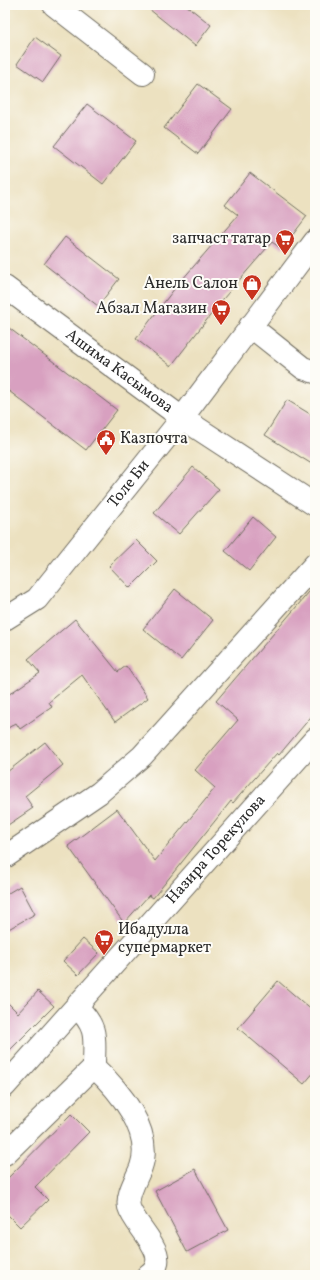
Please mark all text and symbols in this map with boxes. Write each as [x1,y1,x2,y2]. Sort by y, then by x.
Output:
place label: запчаст татар [172,228,271,250]
supermarket icon: запчаст татар [274,228,296,256]
place label: Анель Салон [144,273,238,295]
shop icon: Анель Салон [241,273,263,301]
place label: Абзал Магазин [96,298,207,320]
supermarket icon: Абзал Магазин [210,298,232,326]
street label: Ашима Касымова [61,324,178,419]
public building icon: Казпочта [95,428,117,456]
place label: Казпочта [120,428,188,450]
street label: Толе Би [103,455,155,513]
street label: Назира Торекулова [161,790,271,909]
place label: Ибадулла супермаркет [118,919,211,959]
supermarket icon: Ибадулла супермаркет [93,928,115,956]

